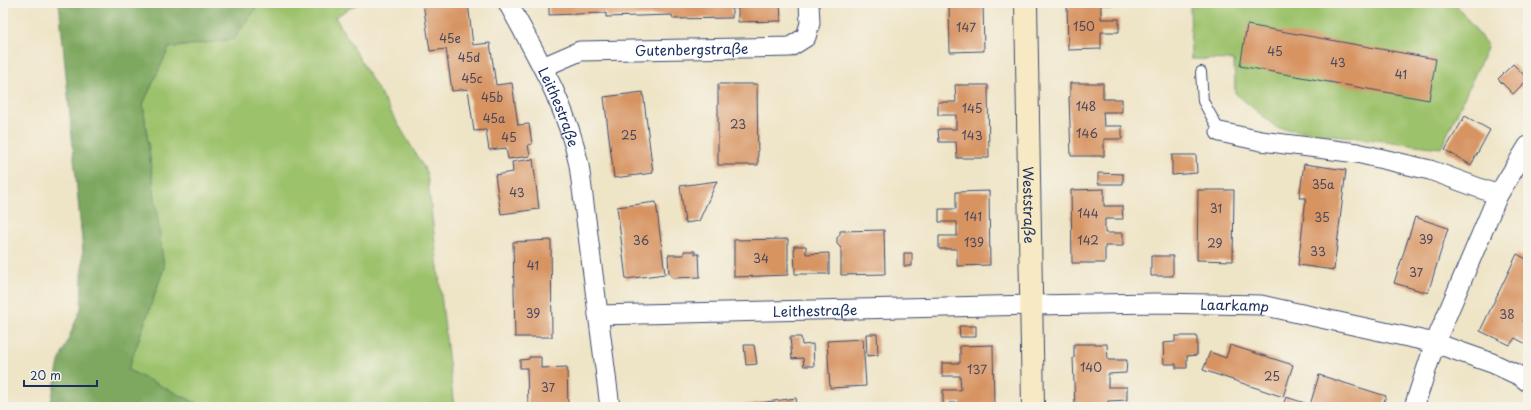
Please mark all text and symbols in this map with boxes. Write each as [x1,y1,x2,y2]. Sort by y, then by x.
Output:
house number: 150 [1073,17,1095,35]
house number: 147 [956,18,976,36]
house number: 45e [439,29,461,47]
street label: Gutenbergstraße [635,37,749,60]
house number: 45 [1267,42,1283,60]
house number: 45d [458,48,480,66]
house number: 43 [1330,53,1346,71]
street label: Leithestraße [533,63,585,149]
house number: 41 [1395,65,1407,83]
house number: 45c [461,69,483,87]
house number: 45b [481,88,503,106]
house number: 148 [1076,97,1096,115]
house number: 145 [962,99,982,117]
house number: 45a [483,109,506,127]
house number: 23 [730,115,746,133]
house number: 146 [1076,124,1098,142]
house number: 25 [621,126,637,144]
house number: 143 [961,126,983,144]
house number: 45 [501,128,517,146]
street label: Weststraße [1018,166,1041,244]
house number: 35a [1312,175,1335,193]
house number: 43 [509,183,525,201]
house number: 31 [1210,199,1222,217]
house number: 144 [1077,204,1099,222]
house number: 141 [964,207,982,225]
house number: 35 [1314,208,1330,226]
house number: 39 [1419,230,1433,248]
house number: 36 [633,231,649,249]
house number: 142 [1077,231,1099,249]
house number: 139 [964,233,984,251]
house number: 29 [1207,234,1223,252]
house number: 33 [1310,242,1326,260]
house number: 34 [753,249,769,267]
house number: 41 [527,256,539,274]
house number: 37 [1409,263,1424,281]
street label: Laarkamp [1200,293,1272,317]
street label: Leithestraße [772,299,858,321]
house number: 39 [526,304,540,322]
house number: 38 [1499,305,1515,323]
house number: 140 [1080,358,1102,376]
house number: 137 [967,360,987,378]
scale bar [24,362,97,388]
text: 20 m [30,366,61,384]
house number: 25 [1264,367,1280,385]
house number: 37 [541,378,556,396]

